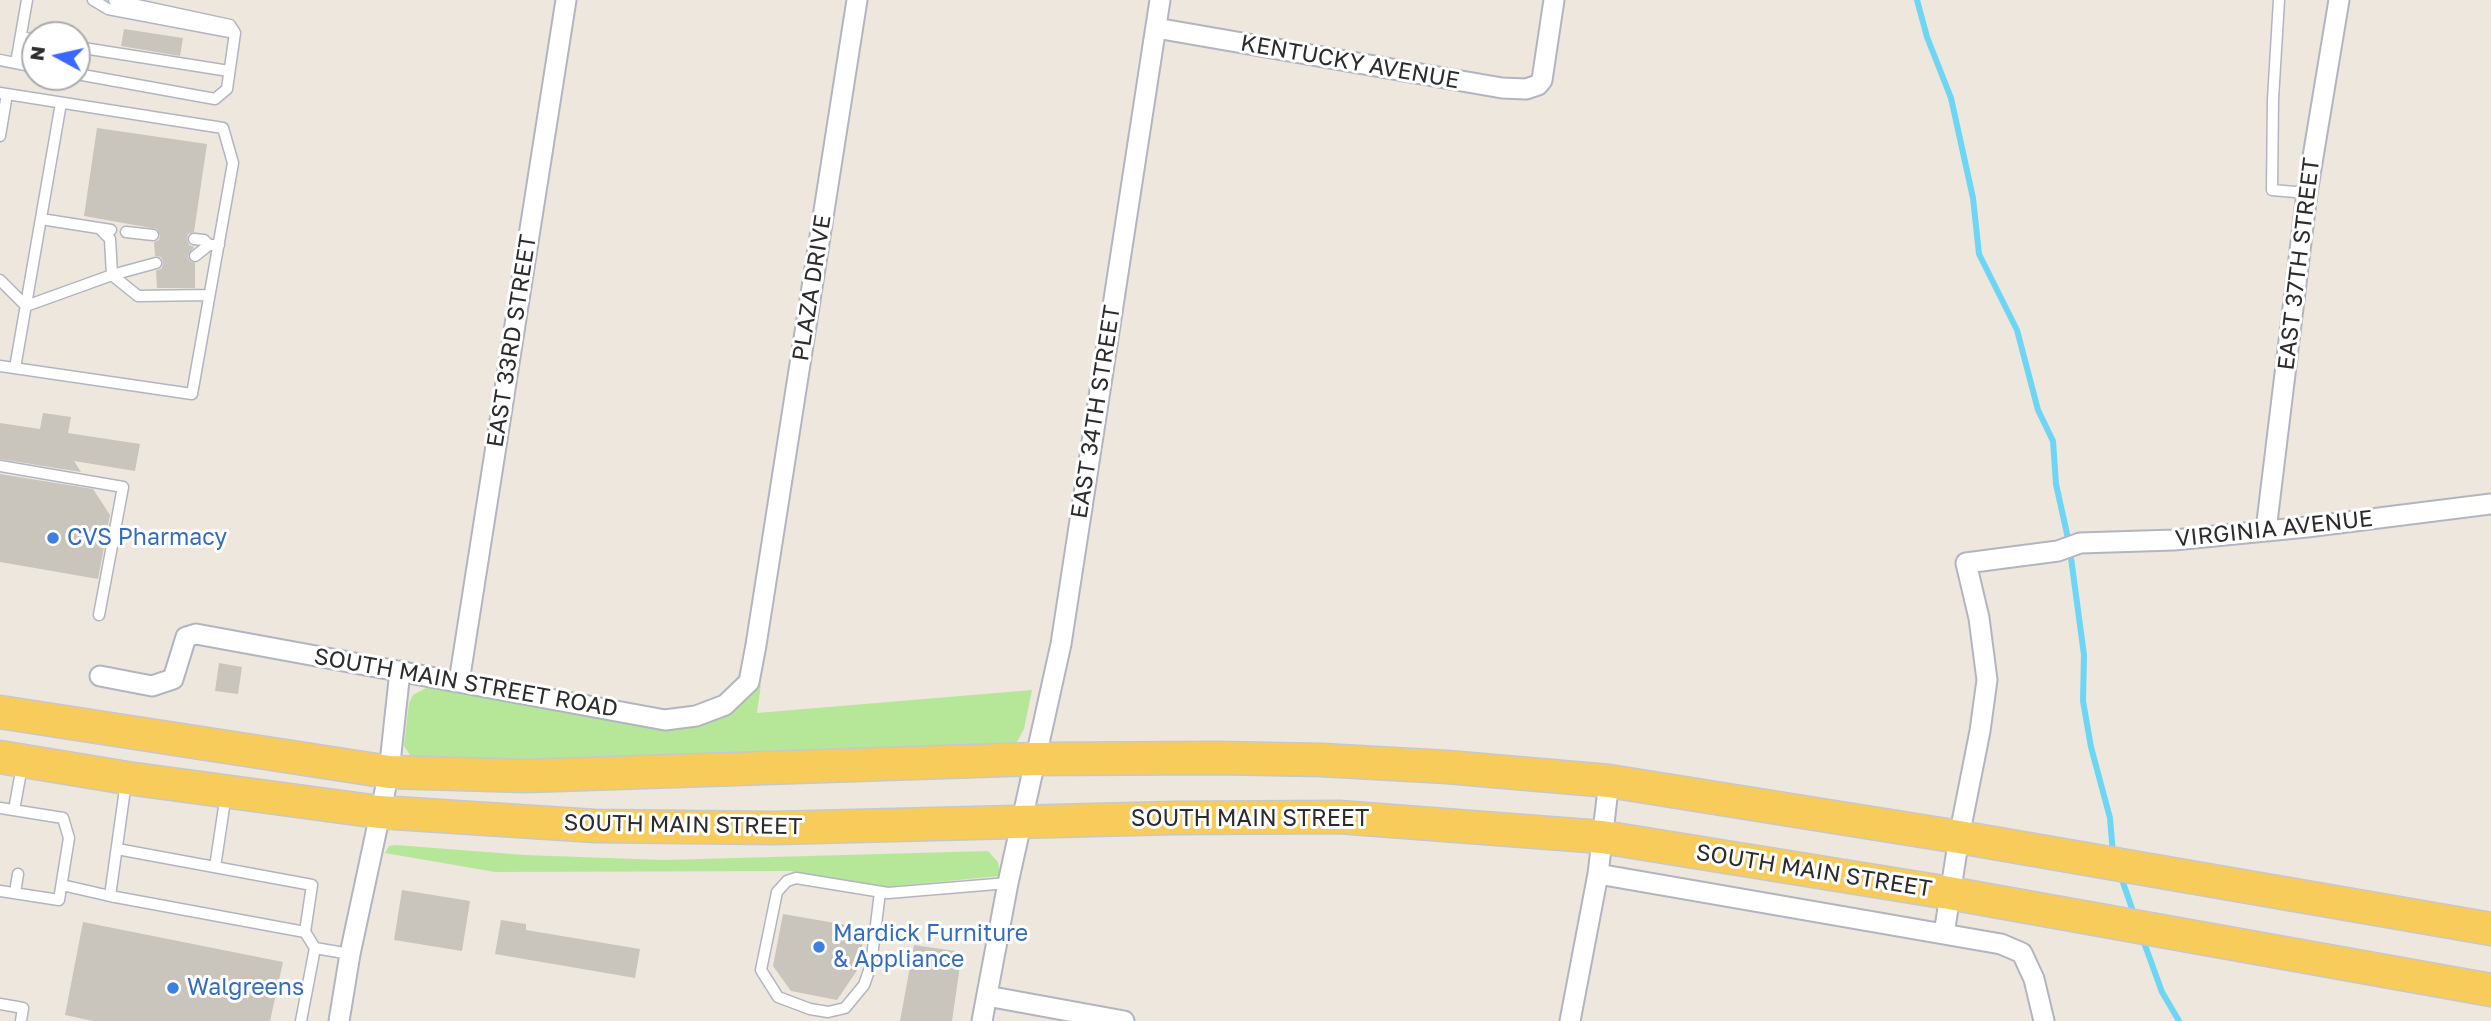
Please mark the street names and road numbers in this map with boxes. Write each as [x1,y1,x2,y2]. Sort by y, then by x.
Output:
street label: KENTUCKY AVENUE [1238,29,1462,95]
street label: EAST 37TH STREET [2272,156,2326,372]
street label: PLAZA DRIVE [787,213,837,363]
street label: EAST 33RD STREET [482,233,542,449]
street label: EAST 34TH STREET [1066,303,1126,521]
street label: VIRGINIA AVENUE [2174,505,2374,553]
street label: SOUTH MAIN STREET ROAD [312,643,620,723]
street label: SOUTH MAIN STREET [1131,805,1369,833]
street label: SOUTH MAIN STREET [563,809,803,841]
street label: SOUTH MAIN STREET [1694,839,1934,903]

